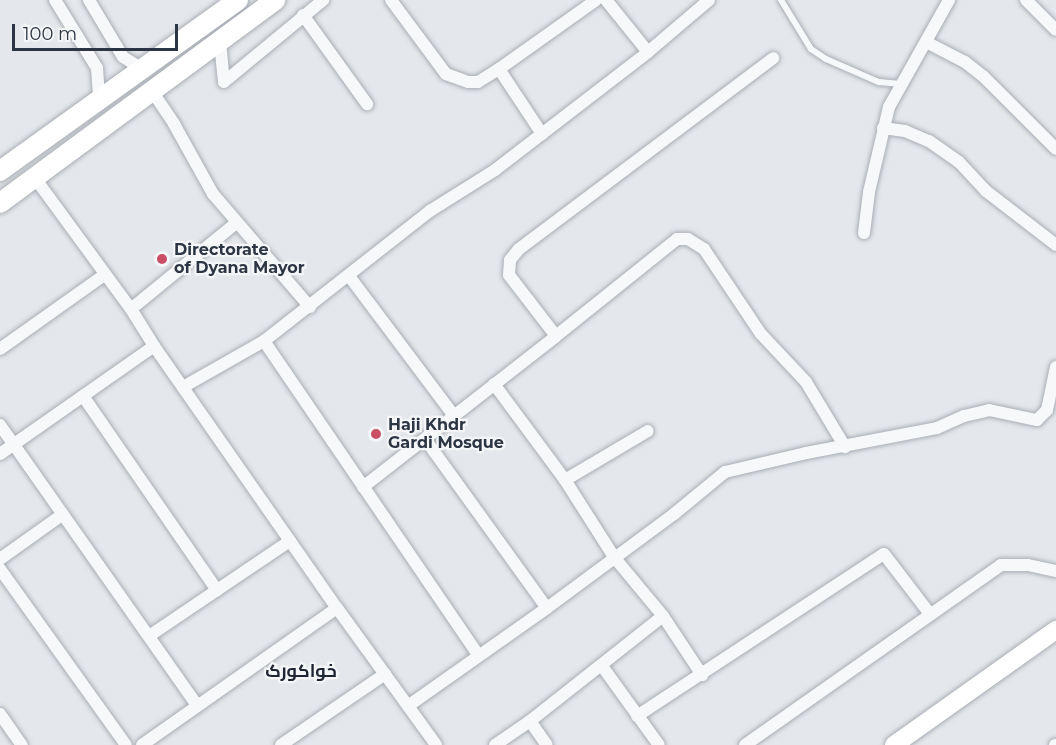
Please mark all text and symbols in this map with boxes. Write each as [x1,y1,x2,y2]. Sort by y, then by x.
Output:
scale bar [15,12,182,50]
text: 100 m [23,23,77,45]
place label: Directorate of Dyana Mayor [174,240,305,278]
marker: Directorate of Dyana Mayor [155,252,169,266]
place label: Haji Khdr Gardi Mosque [388,415,504,453]
marker: Haji Khdr Gardi Mosque [369,427,383,441]
district label: خواکورک [265,660,337,682]

